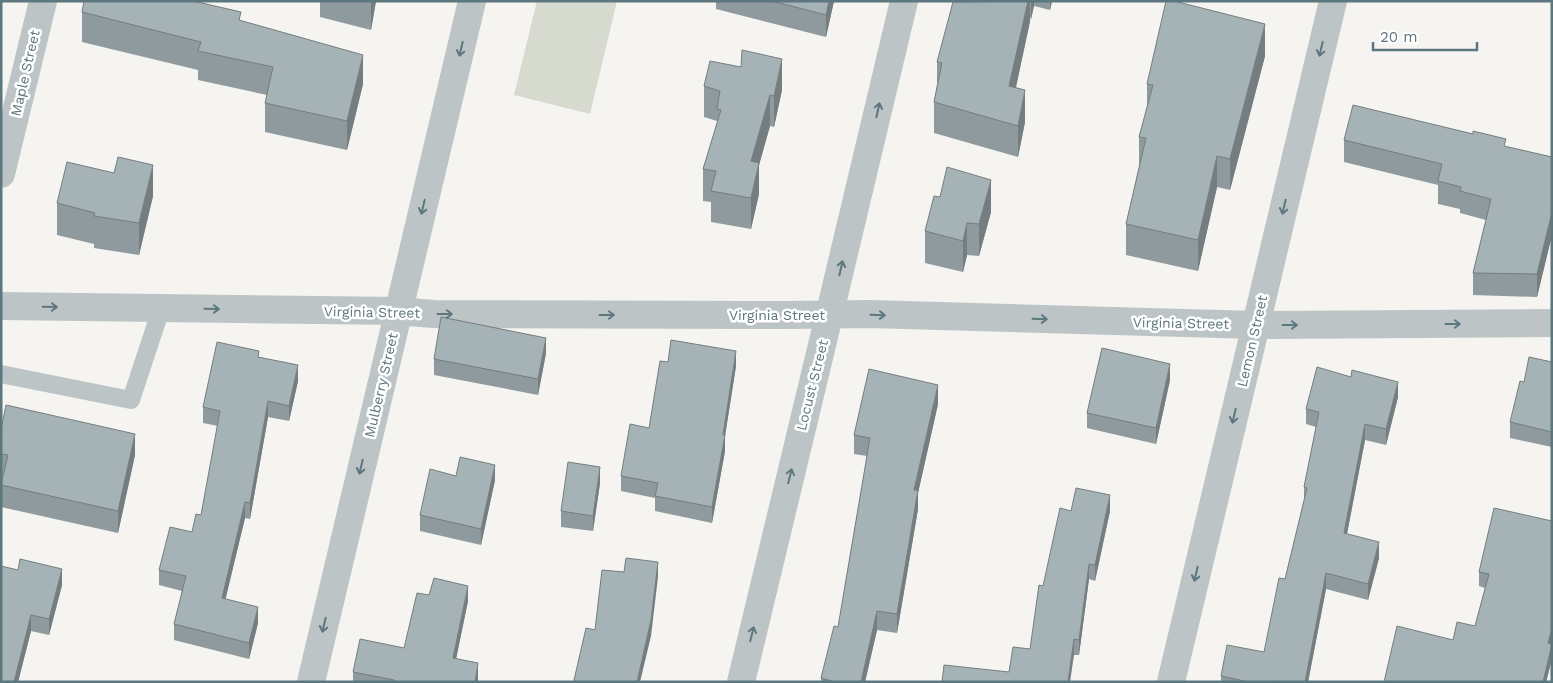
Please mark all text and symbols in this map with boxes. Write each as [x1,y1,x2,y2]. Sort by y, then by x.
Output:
scale bar [1373,20,1477,52]
street label: Maple Street [7,28,43,118]
text: 20 m [1380,28,1418,46]
one-way arrow [456,40,465,56]
one-way arrow [1316,40,1325,56]
one-way arrow [874,102,883,118]
one-way arrow [418,198,427,214]
one-way arrow [1279,198,1288,214]
one-way arrow [837,261,846,277]
street label: Lemon Street [1234,293,1270,388]
one-way arrow [42,302,58,311]
street label: Virginia Street [324,303,420,321]
one-way arrow [204,304,220,314]
street label: Virginia Street [729,307,825,323]
one-way arrow [436,309,453,319]
one-way arrow [599,310,615,320]
one-way arrow [870,310,886,319]
one-way arrow [1032,314,1048,324]
street label: Virginia Street [1133,314,1229,332]
one-way arrow [1444,319,1460,329]
one-way arrow [1282,320,1298,330]
street label: Mulberry Street [361,331,401,439]
street label: Locust Street [793,338,831,432]
one-way arrow [1229,407,1238,423]
one-way arrow [356,459,365,475]
one-way arrow [786,469,795,485]
one-way arrow [1191,566,1200,582]
one-way arrow [319,617,328,633]
one-way arrow [748,627,757,643]

